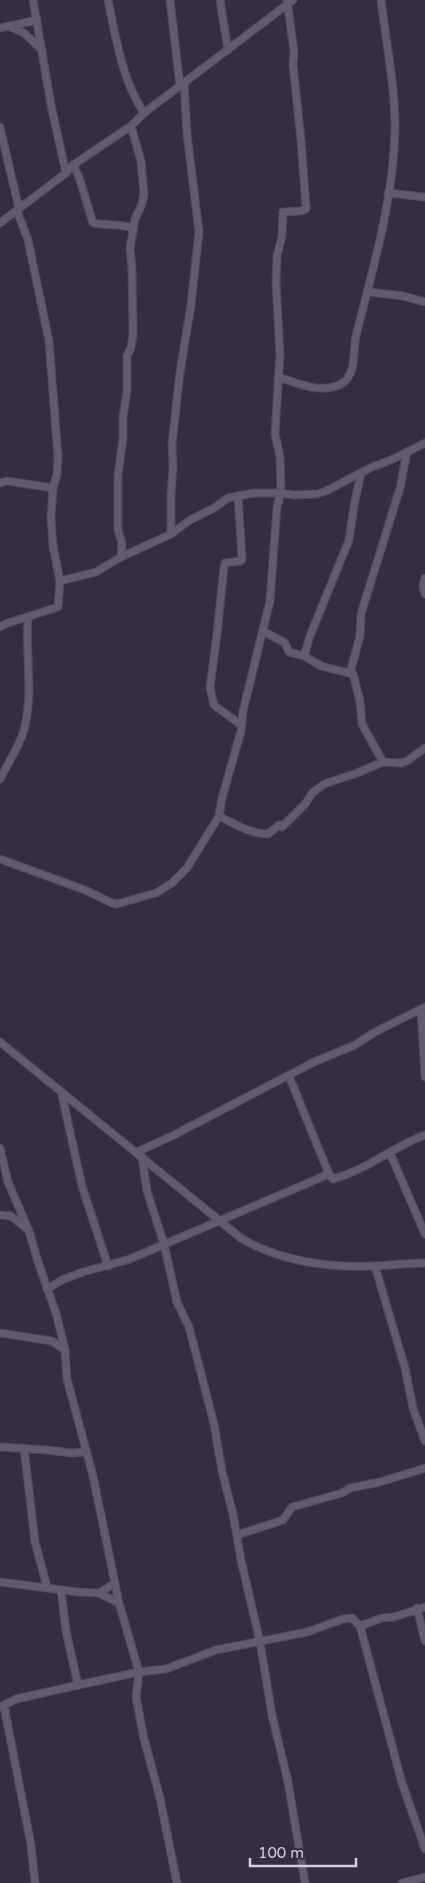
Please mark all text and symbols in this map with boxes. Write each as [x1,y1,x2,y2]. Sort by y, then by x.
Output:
scale bar [250,1836,356,1868]
text: 100 m [258,1844,304,1862]

